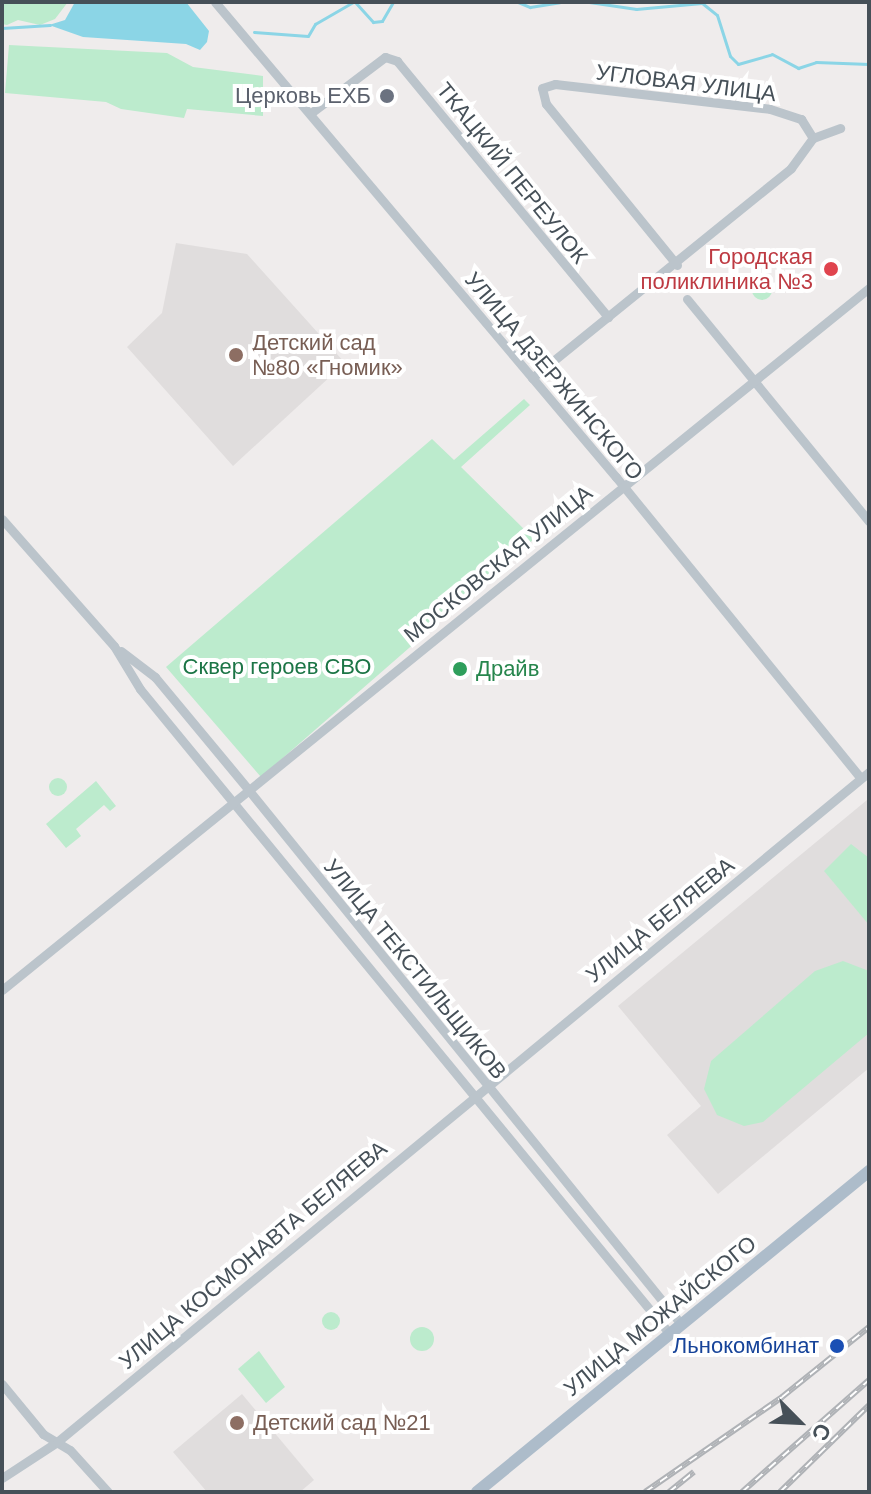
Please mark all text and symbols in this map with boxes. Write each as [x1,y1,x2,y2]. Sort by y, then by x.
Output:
street label: УГЛОВАЯ УЛИЦА [594,59,778,107]
street label: ТКАЦКИЙ ПЕРЕУЛОК [431,77,593,269]
place label: Церковь ЕХБ [235,83,371,109]
marker: Церковь ЕХБ [378,87,396,105]
place label: Городская поликлиника №3 [640,243,813,294]
marker: Городская поликлиника №3 [820,258,842,280]
street label: УЛИЦА ДЗЕРЖИНСКОГО [459,267,649,485]
place label: Детский сад №80 «Гномик» [252,329,403,380]
marker: Детский сад №80 «Гномик» [227,346,245,364]
street label: МОСКОВСКАЯ УЛИЦА [398,480,598,648]
park label: Сквер героев СВО [183,654,371,680]
place label: Драйв [476,656,539,682]
marker: Драйв [451,660,469,678]
street label: УЛИЦА БЕЛЯЕВА [580,852,740,988]
street label: УЛИЦА ТЕКСТИЛЬЩИКОВ [318,854,512,1084]
street label: УЛИЦА КОСМОНАВТА БЕЛЯЕВА [114,1135,392,1375]
street label: УЛИЦА МОЖАЙСКОГО [559,1230,761,1402]
place label: Льнокомбинат [673,1333,819,1359]
marker: Льнокомбинат [826,1335,848,1357]
north arrow [759,1382,839,1462]
place label: Детский сад №21 [253,1410,431,1436]
marker: Детский сад №21 [228,1414,246,1432]
text: С [807,1420,836,1444]

